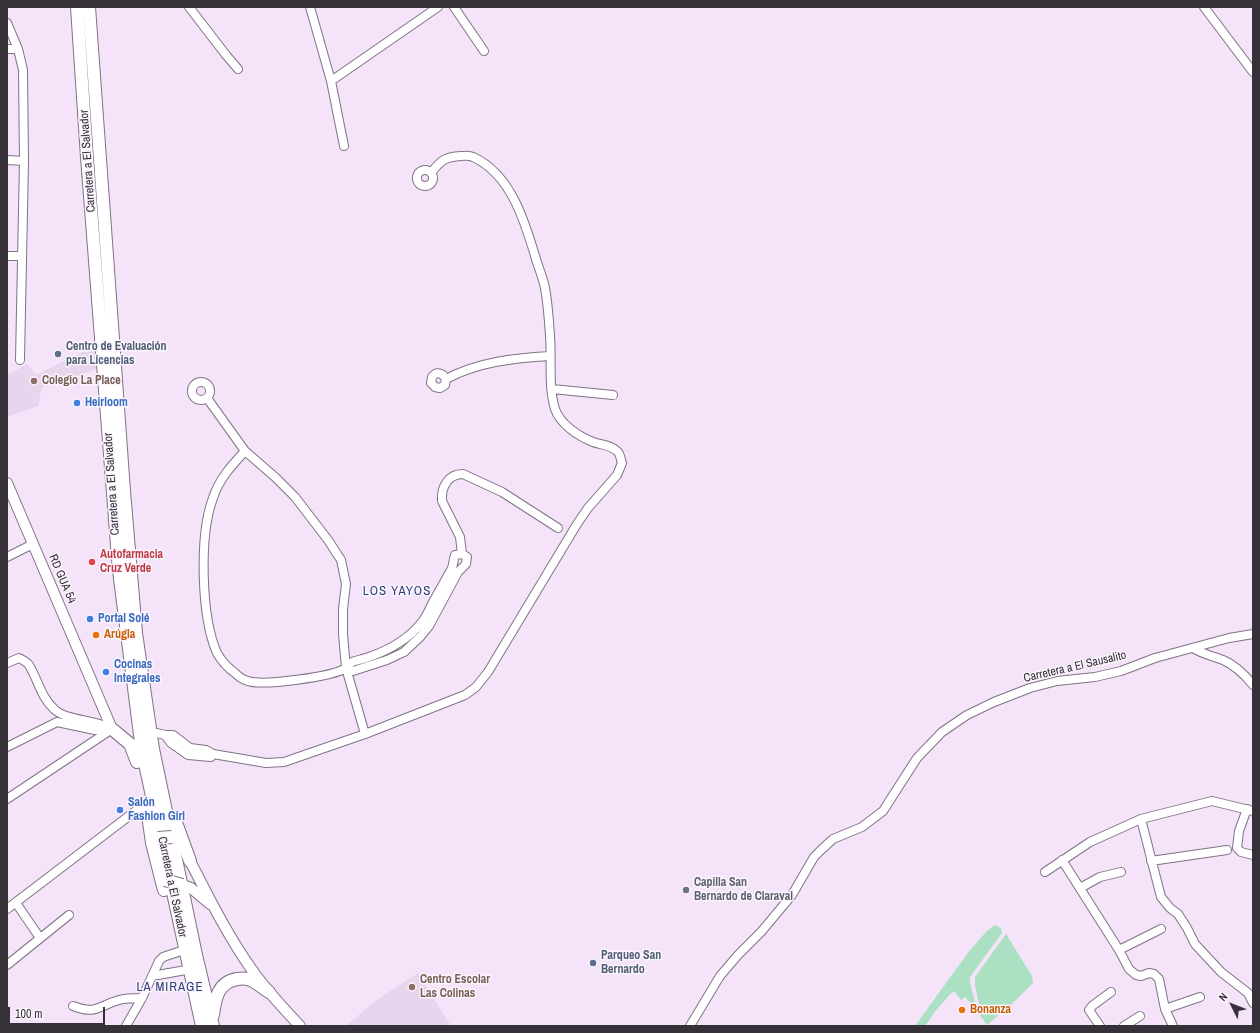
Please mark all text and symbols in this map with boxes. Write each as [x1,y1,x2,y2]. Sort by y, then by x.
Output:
street label: Carretera a El Salvador [77,109,99,213]
place label: Centro de Evaluación para Licencias [66,340,167,368]
marker: Centro de Evaluación para Licencias [53,349,63,359]
place label: Colegio La Place [42,374,121,388]
marker: Colegio La Place [29,376,39,386]
place label: Heirloom [85,396,128,410]
marker: Heirloom [72,398,82,408]
street label: Carretera a El Salvador [101,432,123,536]
place label: Autofarmacia Cruz Verde [100,548,163,576]
street label: RD GUA 54 [45,552,79,606]
marker: Autofarmacia Cruz Verde [87,557,97,567]
district label: LOS YAYOS [363,584,431,600]
place label: Portal Solé [98,612,149,626]
marker: Portal Solé [85,614,95,624]
place label: Arúgla [104,628,135,642]
marker: Arúgla [91,630,101,640]
street label: Carretera a El Sausalito [1022,648,1128,686]
place label: Cocinas Integrales [114,658,160,686]
marker: Cocinas Integrales [101,667,111,677]
place label: Salón Fashion Girl [128,796,185,824]
marker: Salón Fashion Girl [115,805,125,815]
street label: Carretera a El Salvador [154,835,190,939]
place label: Capilla San Bernardo de Claraval [694,876,793,904]
marker: Capilla San Bernardo de Claraval [681,885,691,895]
place label: Parqueo San Bernardo [601,949,661,977]
marker: Parqueo San Bernardo [588,958,598,968]
place label: Centro Escolar Las Colinas [420,973,490,1001]
district label: LA MIRAGE [136,980,204,996]
marker: Centro Escolar Las Colinas [407,982,417,992]
north arrow [1212,985,1252,1025]
text: N [1216,990,1230,1004]
scale bar [10,999,107,1025]
place label: Bonanza [970,1003,1011,1017]
marker: Bonanza [957,1005,967,1015]
text: 100 m [15,1006,42,1022]

